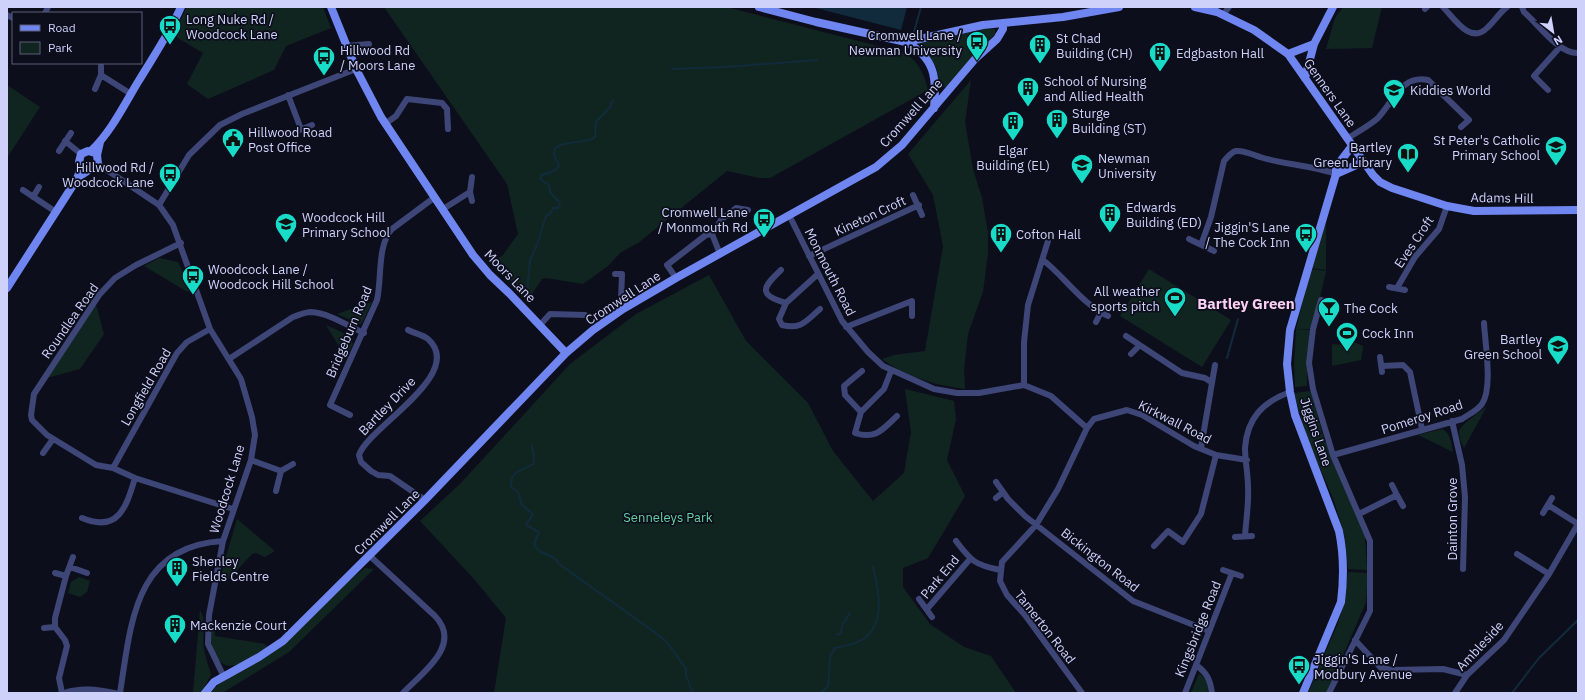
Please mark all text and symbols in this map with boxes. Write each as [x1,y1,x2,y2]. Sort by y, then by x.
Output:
place label: Long Nuke Rd / Woodcock Lane [186,11,278,43]
legend [12,12,142,64]
north arrow [1533,12,1573,52]
bus stop icon: Long Nuke Rd / Woodcock Lane [157,13,183,46]
text: Road [48,20,76,35]
place label: Cromwell Lane / Newman University [849,27,963,59]
bus stop icon: Cromwell Lane / Newman University [964,29,990,62]
place label: St Chad Building (CH) [1056,30,1133,62]
building icon: St Chad Building (CH) [1027,32,1053,65]
text: N [1551,33,1565,49]
text: Park [48,40,73,55]
building icon: Edgbaston Hall [1147,40,1173,73]
place label: Hillwood Rd / Moors Lane [340,42,415,74]
bus stop icon: Hillwood Rd / Moors Lane [311,44,337,77]
place label: Edgbaston Hall [1176,45,1264,62]
street label: Genners Lane [1300,55,1360,131]
place label: School of Nursing and Allied Health [1044,73,1146,105]
street label: Cromwell Lane [876,75,946,151]
building icon: School of Nursing and Allied Health [1015,75,1041,108]
school or university icon: Kiddies World [1381,77,1407,110]
place label: Kiddies World [1410,82,1491,99]
place label: Sturge Building (ST) [1072,105,1147,137]
building icon: Sturge Building (ST) [1044,107,1070,140]
building icon: Elgar Building (EL) [1000,109,1026,142]
place label: Hillwood Road Post Office [248,124,332,156]
public building icon: Hillwood Road Post Office [220,126,246,159]
place label: St Peter's Catholic Primary School [1433,132,1540,164]
school or university icon: St Peter's Catholic Primary School [1543,134,1569,167]
place label: Bartley Green Library [1313,139,1393,171]
library icon: Bartley Green Library [1395,141,1421,174]
place label: Elgar Building (EL) [976,142,1050,174]
place label: Newman University [1098,150,1157,182]
school or university icon: Newman University [1069,152,1095,185]
place label: Hillwood Rd / Woodcock Lane [62,159,154,191]
bus stop icon: Hillwood Rd / Woodcock Lane [157,161,183,194]
street label: Adams Hill [1470,189,1534,207]
street label: Kineton Croft [832,192,908,240]
place label: Edwards Building (ED) [1126,199,1202,231]
building icon: Edwards Building (ED) [1097,201,1123,234]
place label: Cromwell Lane / Monmouth Rd [658,204,748,236]
bus stop icon: Cromwell Lane / Monmouth Rd [751,206,777,239]
place label: Woodcock Hill Primary School [302,209,391,241]
school or university icon: Woodcock Hill Primary School [273,211,299,244]
street label: Eves Croft [1390,213,1438,271]
place label: Jiggin'S Lane / The Cock Inn [1205,219,1290,251]
building icon: Cofton Hall [988,221,1014,254]
bus stop icon: Jiggin'S Lane / The Cock Inn [1293,221,1319,254]
street label: Monmouth Road [801,225,859,319]
place label: Cofton Hall [1016,226,1081,243]
street label: Moors Lane [481,246,539,306]
place label: Woodcock Lane / Woodcock Hill School [208,261,334,293]
bus stop icon: Woodcock Lane / Woodcock Hill School [180,263,206,296]
street label: Cromwell Lane [582,267,664,329]
street label: Roundlea Road [38,280,102,362]
place label: All weather sports pitch [1091,283,1160,315]
street label: Bridgeburn Road [322,284,376,380]
sports icon: All weather sports pitch [1162,285,1188,318]
district label: Bartley Green [1197,294,1295,313]
bar icon: The Cock [1316,295,1342,328]
place label: The Cock [1344,300,1398,317]
sports icon: Cock Inn [1334,320,1360,353]
place label: Cock Inn [1362,325,1414,342]
place label: Bartley Green School [1464,331,1543,363]
school or university icon: Bartley Green School [1545,333,1571,366]
street label: Longfield Road [117,345,175,429]
street label: Bartley Drive [355,373,419,439]
street label: Jiggins Lane [1296,395,1336,469]
street label: Kirkwall Road [1136,396,1214,448]
street label: Pomeroy Road [1379,396,1465,438]
street label: Woodcock Lane [205,443,249,535]
street label: Dainton Grove [1444,478,1461,560]
street label: Cromwell Lane [350,485,424,559]
park label: Senneleys Park [623,509,713,526]
street label: Bickington Road [1057,524,1143,596]
street label: Park End [917,552,963,602]
place label: Shenley Fields Centre [192,553,269,585]
building icon: Shenley Fields Centre [164,555,190,588]
street label: Kingsbridge Road [1171,579,1225,679]
street label: Tamerton Road [1011,587,1079,667]
building icon: Mackenzie Court [162,612,188,645]
place label: Mackenzie Court [190,617,287,634]
street label: Ambleside [1453,617,1507,675]
place label: Jiggin'S Lane / Modbury Avenue [1314,651,1412,683]
bus stop icon: Jiggin'S Lane / Modbury Avenue [1286,653,1312,686]

